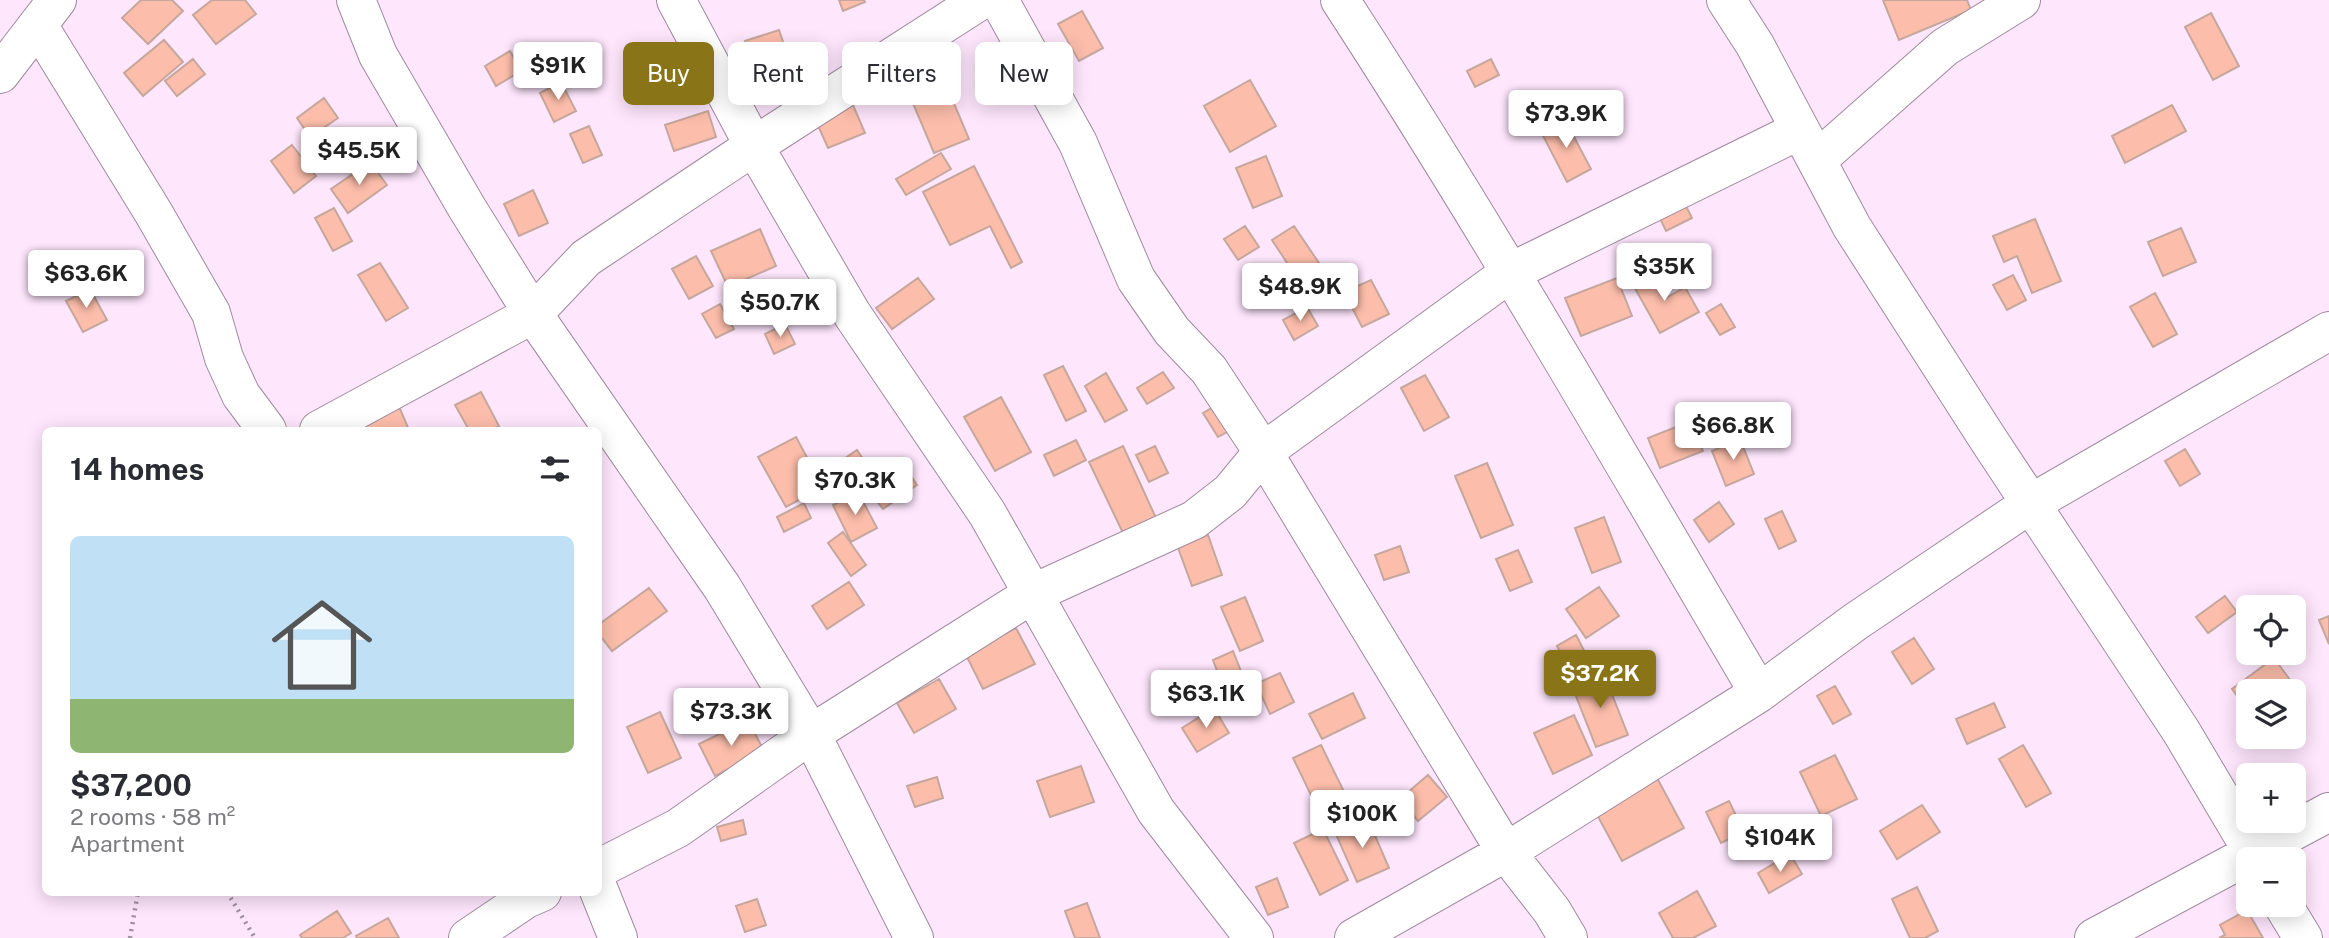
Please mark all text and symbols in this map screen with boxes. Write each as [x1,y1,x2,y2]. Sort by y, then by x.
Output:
pin: $91K [517,42,599,102]
chip: Buy [623,42,714,105]
chip: Rent [728,42,828,105]
chip: Filters [842,42,961,105]
chip: New [975,42,1073,105]
text: $91K [529,51,587,78]
pin: $73.9K [1509,90,1623,150]
text: $73.9K [1525,99,1607,126]
pin: $45.5K [302,128,416,187]
text: $45.5K [317,136,401,163]
pin: $35K [1623,244,1705,303]
pin: $63.6K [29,250,143,310]
text: $35K [1633,252,1695,279]
text: $63.6K [44,259,128,286]
pin: $48.9K [1243,264,1357,323]
text: $48.9K [1258,272,1342,299]
pin: $50.7K [723,280,837,339]
text: $50.7K [739,288,821,315]
pin: $66.8K [1676,402,1790,462]
text: $66.8K [1691,411,1775,438]
icon: filters [536,450,574,488]
text: 14 homes [70,451,204,487]
pin: $70.3K [798,458,912,517]
text: $70.3K [814,466,896,493]
icon: home [259,582,385,708]
map controls [2236,595,2306,917]
button: locate [2236,595,2306,665]
pin: $37.2K [1543,650,1657,710]
text: $37.2K [1560,659,1640,686]
pin: $63.1K [1149,670,1263,730]
text: $63.1K [1167,679,1245,706]
button: layers [2236,679,2306,749]
pin: $73.3K [674,688,788,748]
text: $73.3K [689,697,773,724]
button: + [2236,763,2306,833]
text: $37,200 [70,767,192,803]
pin: $100K [1313,790,1411,850]
text: $100K [1326,799,1398,826]
text: 2 rooms · 58 m² [70,803,235,830]
pin: $104K [1731,814,1829,874]
text: $104K [1744,823,1816,850]
text: Apartment [70,830,185,857]
button: − [2236,847,2306,917]

